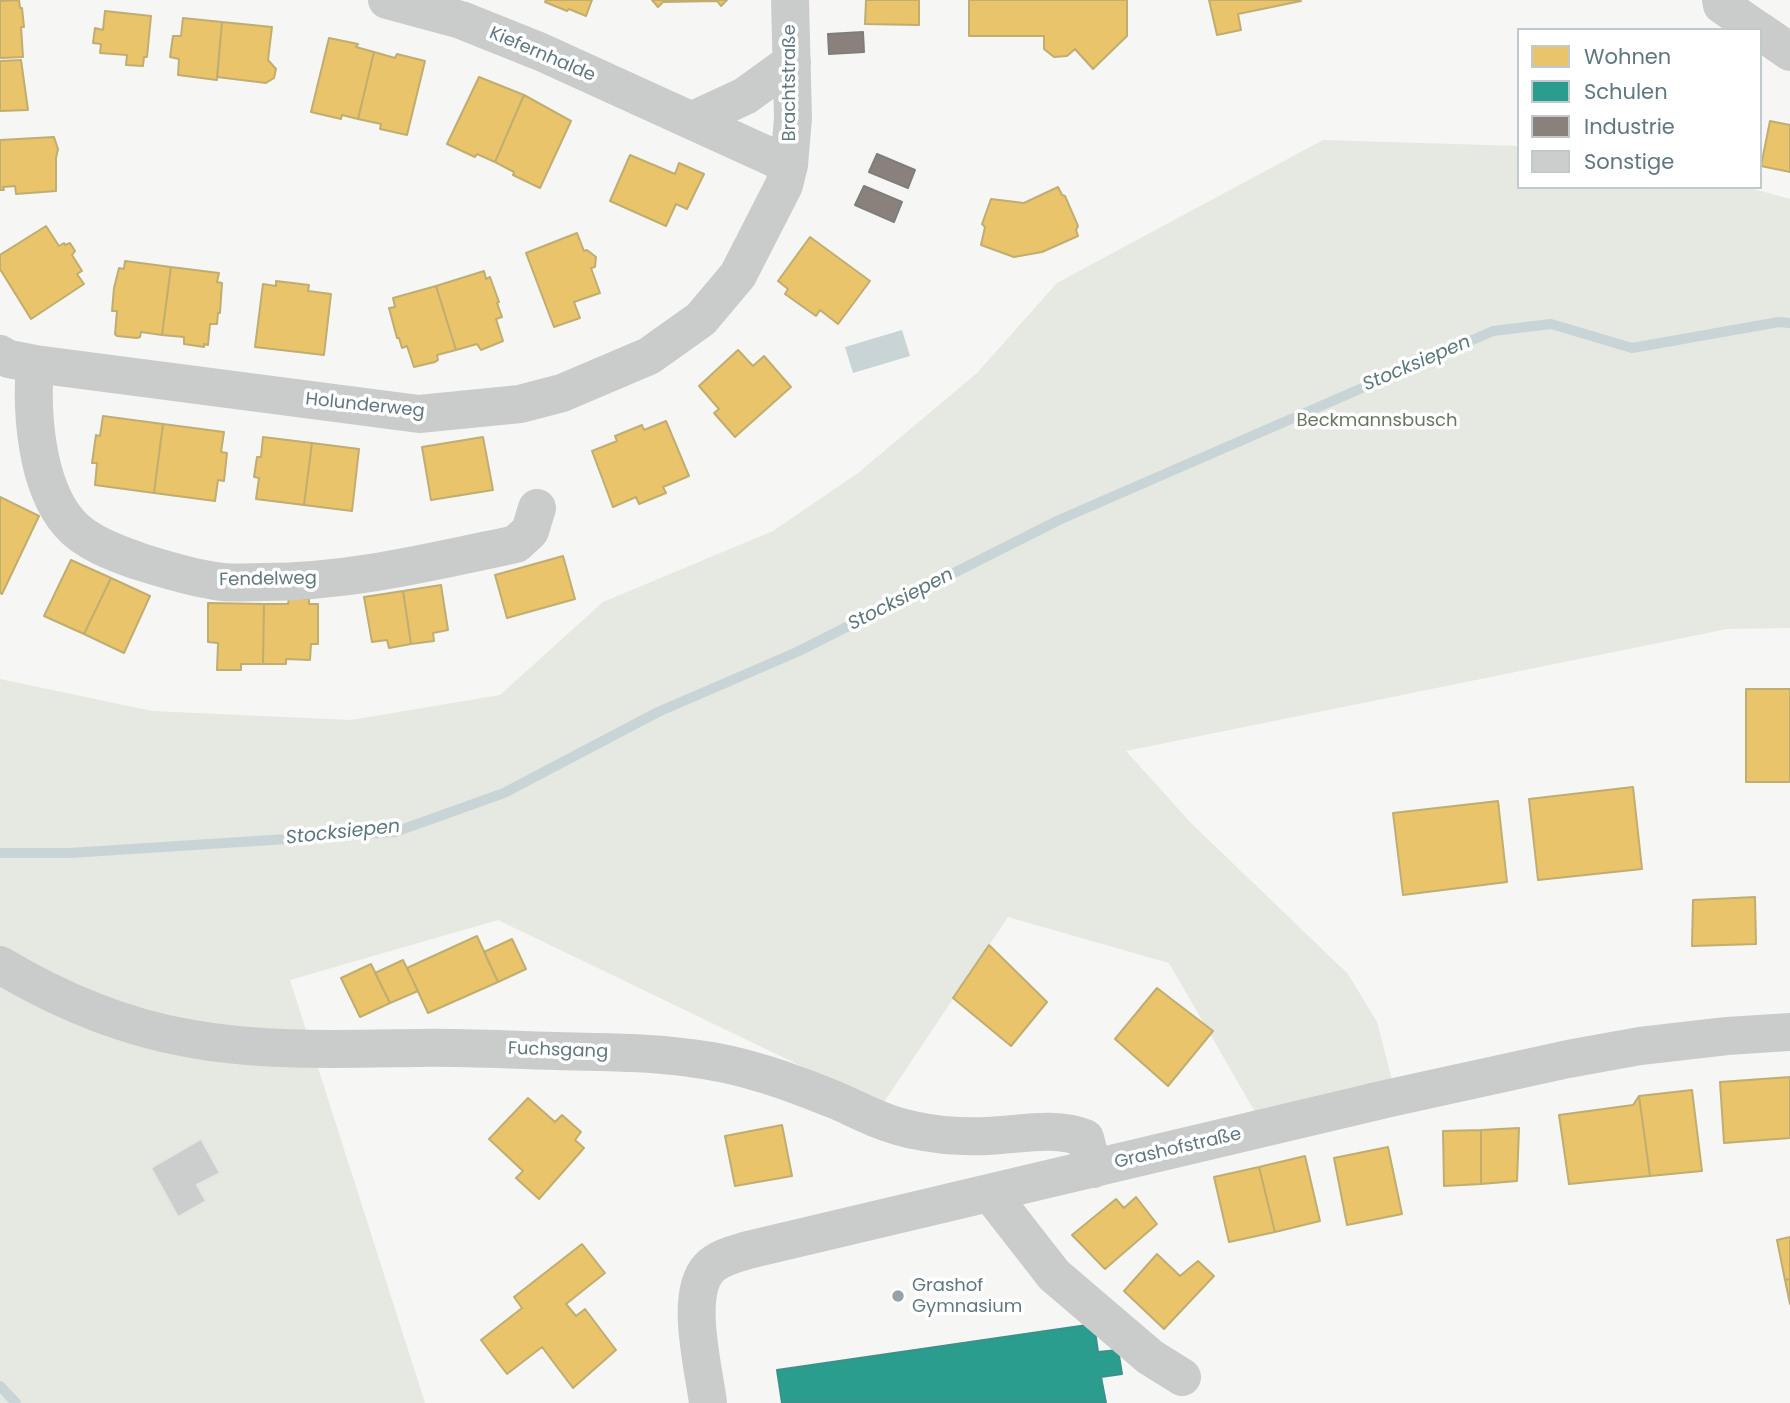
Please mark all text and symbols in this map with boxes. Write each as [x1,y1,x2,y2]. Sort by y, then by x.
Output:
street label: Kiefernhalde [486,23,598,87]
street label: Brachtstraße [779,24,801,142]
legend [1517,28,1762,189]
text: Wohnen [1584,42,1671,71]
text: Schulen [1584,77,1668,106]
text: Industrie [1584,112,1675,141]
text: Sonstige [1584,147,1674,176]
water label: Stocksiepen [1360,331,1474,397]
street label: Holunderweg [304,389,426,423]
park label: Beckmannsbusch [1296,410,1458,432]
water label: Stocksiepen [845,564,957,636]
street label: Fendelweg [219,568,317,592]
water label: Stocksiepen [285,816,401,850]
street label: Fuchsgang [507,1038,609,1064]
street label: Grashofstraße [1112,1124,1244,1174]
place label: Grashof Gymnasium [912,1275,1022,1318]
marker: Grashof Gymnasium [890,1288,906,1304]

